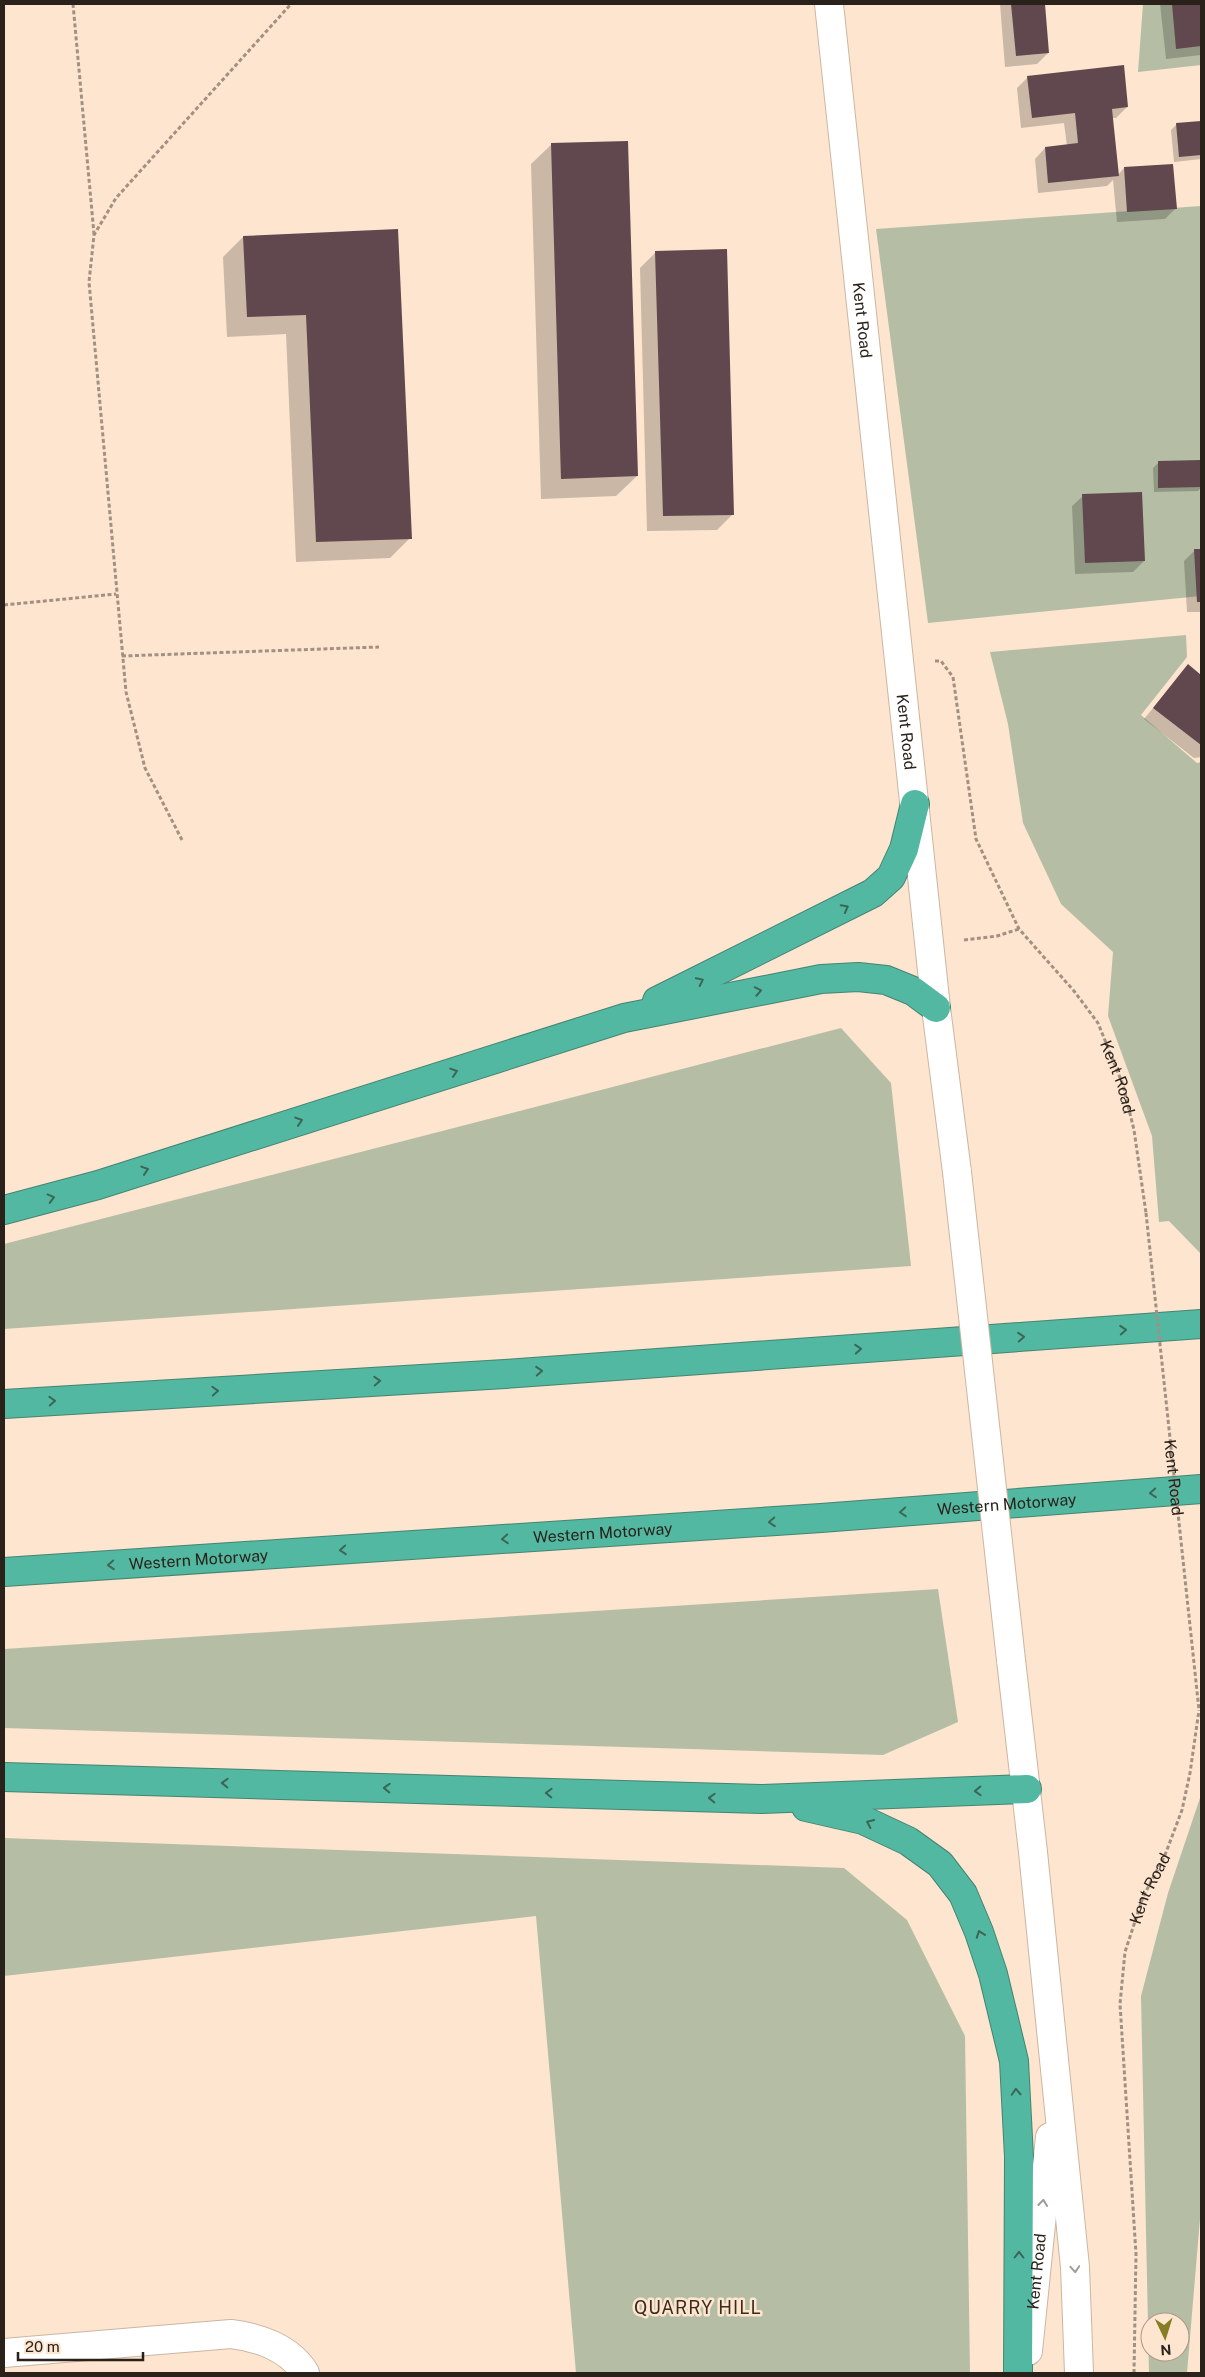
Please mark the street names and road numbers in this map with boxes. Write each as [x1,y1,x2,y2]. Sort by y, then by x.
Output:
street label: Kent Road [849,281,876,359]
street label: Kent Road [893,693,920,771]
street label: Kent Road [1096,1038,1139,1116]
street label: Kent Road [1161,1438,1188,1517]
street label: Western Motorway [936,1489,1077,1519]
street label: Western Motorway [532,1518,673,1547]
street label: Western Motorway [128,1545,269,1573]
street label: Kent Road [1125,1850,1174,1926]
street label: Kent Road [1023,2232,1050,2310]

